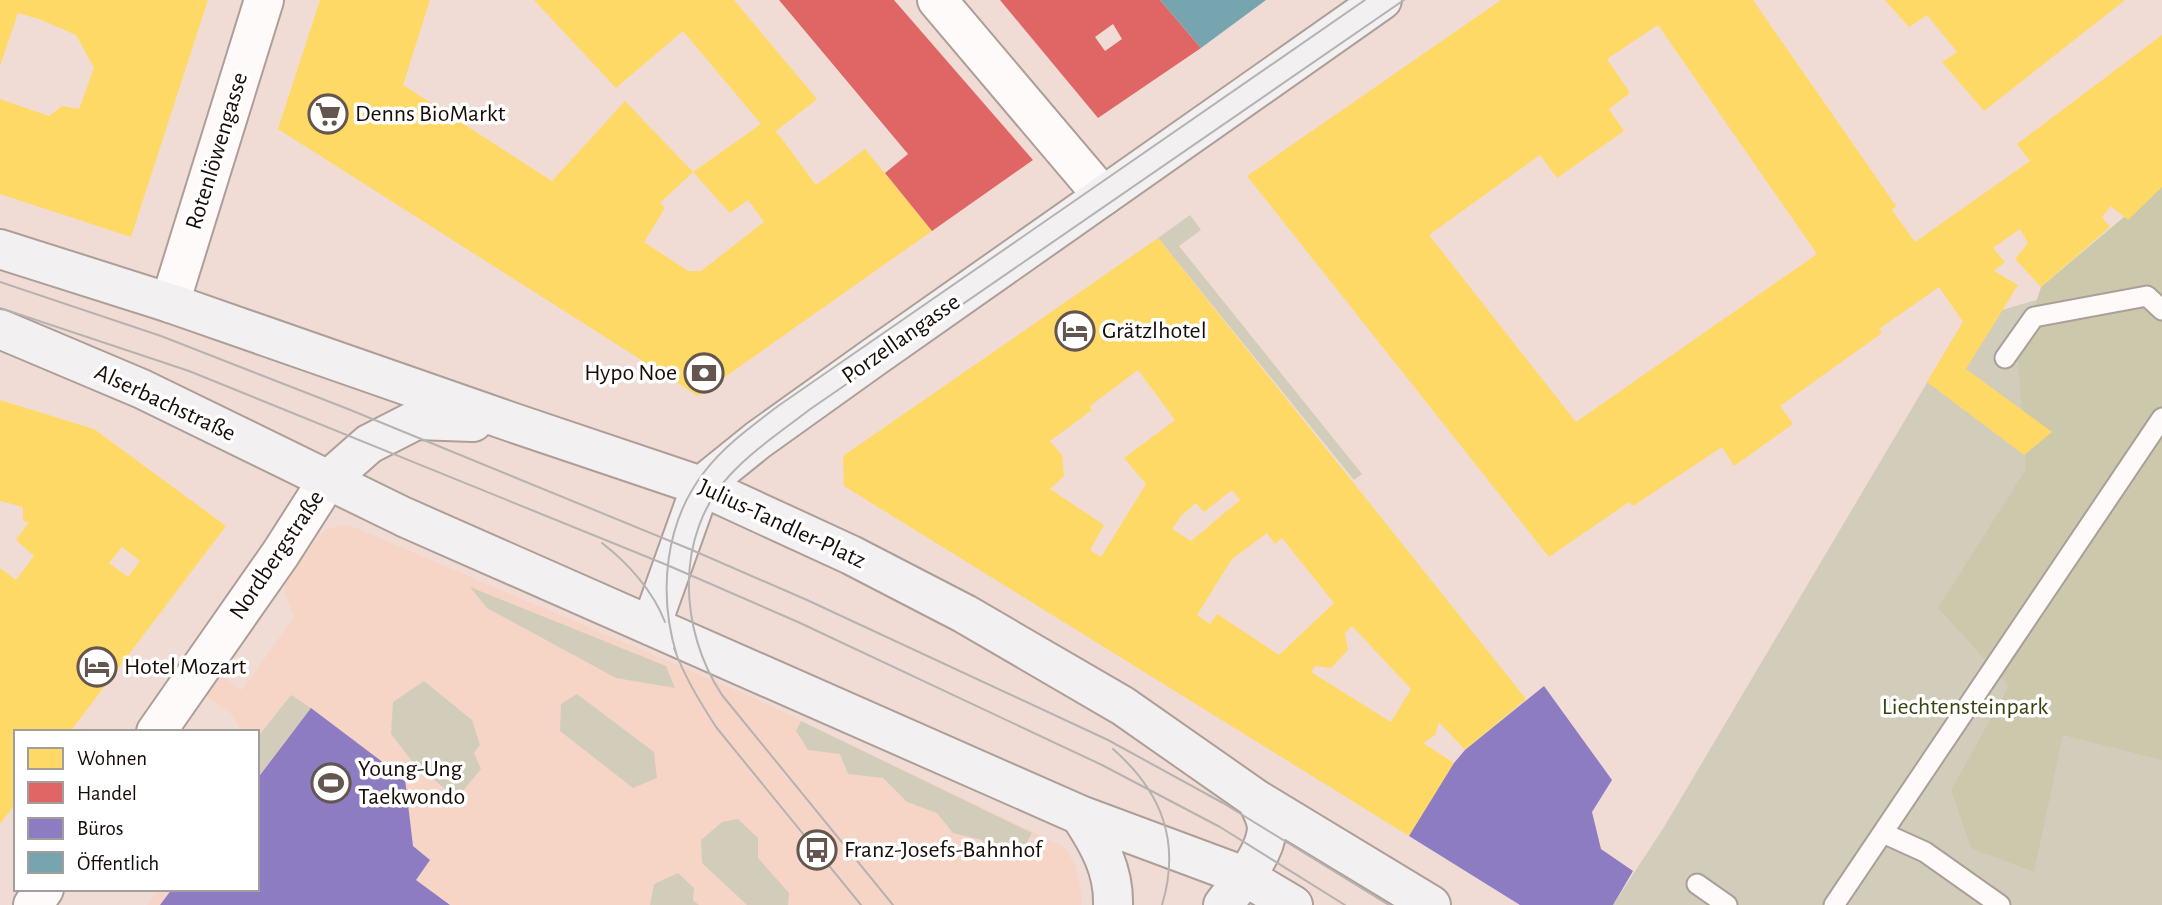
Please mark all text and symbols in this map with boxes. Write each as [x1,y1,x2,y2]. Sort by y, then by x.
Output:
street label: Rotenlöwengasse [182,70,252,232]
supermarket icon: Denns BioMarkt [307,93,349,135]
place label: Denns BioMarkt [355,102,506,126]
street label: Porzellangasse [838,290,964,388]
hotel icon: Grätzlhotel [1054,310,1096,352]
place label: Grätzlhotel [1102,319,1207,343]
bank icon: Hypo Noe [683,352,725,394]
street label: Alserbachstraße [91,360,239,446]
place label: Hypo Noe [584,361,677,385]
street label: Julius-Tandler-Platz [695,475,869,573]
street label: Nordbergstraße [225,486,329,624]
hotel icon: Hotel Mozart [76,646,118,688]
place label: Hotel Mozart [124,655,246,679]
park label: Liechtensteinpark [1882,695,2048,719]
legend [14,730,259,891]
text: Wohnen [77,748,147,769]
place label: Young-Ung Taekwondo [358,757,465,809]
sports icon: Young-Ung Taekwondo [310,762,352,804]
text: Handel [77,783,137,804]
text: Büros [77,818,124,839]
bus stop icon: Franz-Josefs-Bahnhof [796,829,838,871]
place label: Franz-Josefs-Bahnhof [844,838,1044,862]
text: Öffentlich [77,852,159,874]

